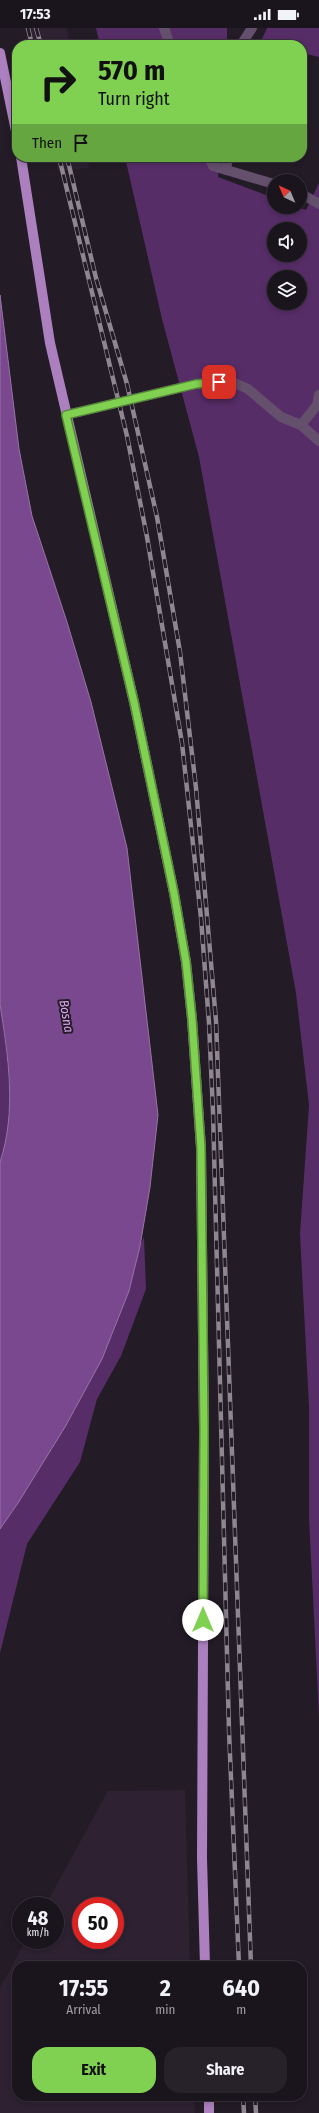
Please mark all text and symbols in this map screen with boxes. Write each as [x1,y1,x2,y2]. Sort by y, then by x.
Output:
text: 17:53 [20,5,51,23]
text: 570 m [98,54,165,87]
icon: right [32,56,84,108]
text: Turn right [98,88,170,110]
icon: arrive [70,132,92,154]
text: Then [32,134,62,152]
north arrow [267,174,307,214]
map controls [267,174,307,310]
button: sound [267,222,307,262]
button: layers [267,270,307,310]
pin [202,365,236,399]
icon: arrive [208,371,230,393]
water label: Bosna [56,999,77,1034]
position arrow [182,1599,224,1641]
speed limit sign: 50 [72,1897,124,1949]
text: 48 [28,1906,48,1930]
text: km/h [27,1927,49,1939]
text: 17:55 [59,1974,108,2002]
text: 2 [160,1974,171,2002]
text: 640 [222,1974,260,2002]
text: Arrival [66,2002,101,2017]
text: min [155,2002,175,2017]
text: m [236,2002,246,2017]
button: Exit [32,2047,156,2093]
button: Share [164,2047,287,2093]

